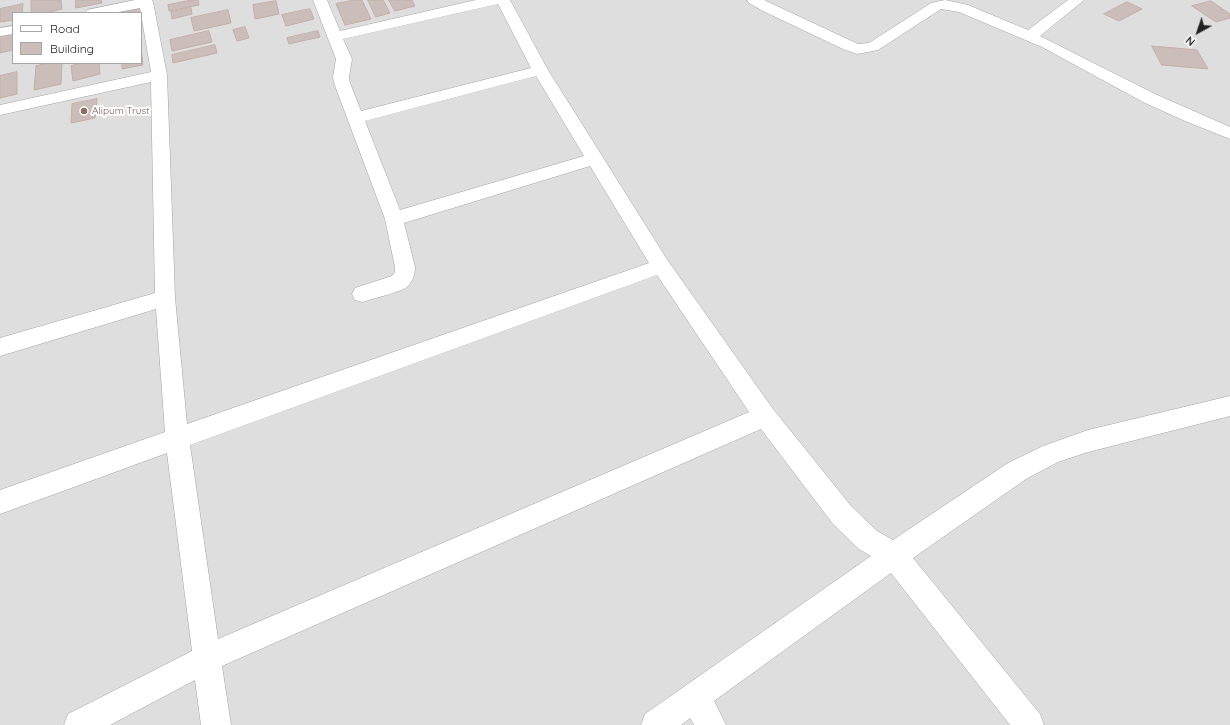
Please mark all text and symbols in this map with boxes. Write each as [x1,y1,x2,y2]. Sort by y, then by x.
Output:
legend [12,12,142,64]
north arrow [1178,12,1218,52]
text: Road [50,21,80,36]
text: N [1183,33,1198,49]
text: Building [50,41,94,56]
place label: Alipum Trust [92,105,150,117]
marker: Alipum Trust [79,106,89,116]

